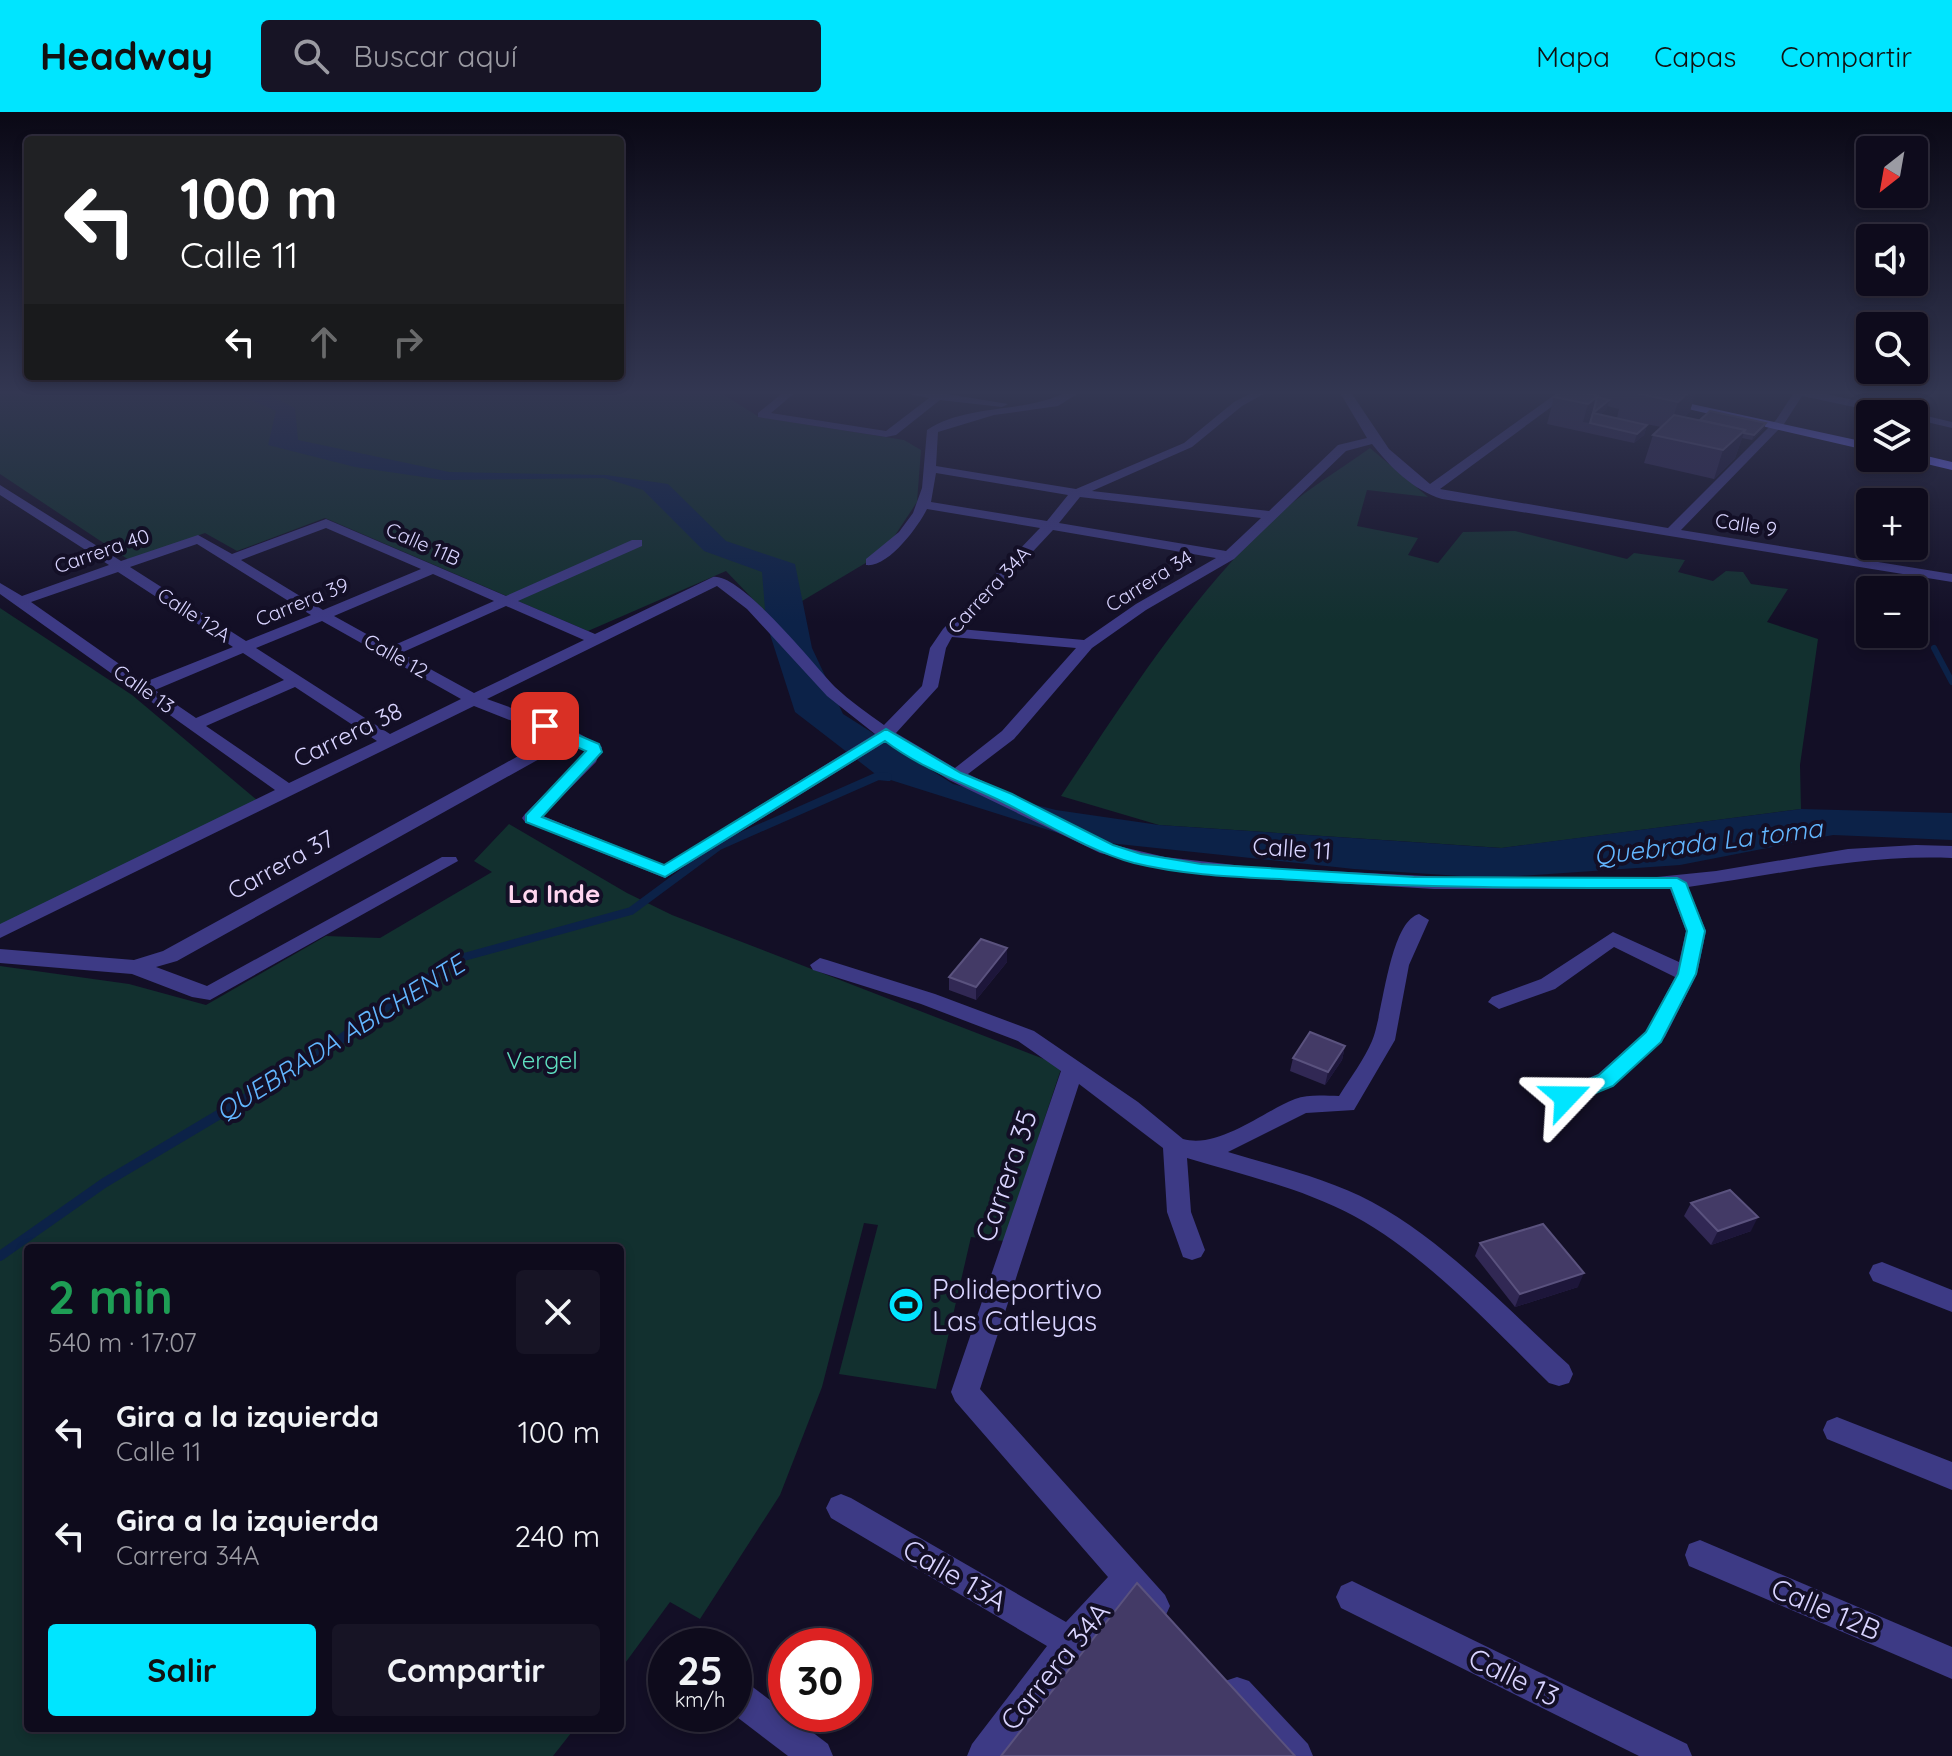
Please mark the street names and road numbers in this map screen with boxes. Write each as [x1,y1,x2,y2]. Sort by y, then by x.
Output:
street label: Calle 9 [1713,507,1779,542]
street label: Calle 11B [382,516,464,571]
street label: Carrera 40 [51,523,153,578]
street label: Carrera 34A [942,541,1035,639]
street label: Carrera 34 [1101,544,1197,617]
street label: Carrera 39 [252,572,352,632]
street label: Calle 12A [153,582,236,648]
street label: Calle 12 [360,628,433,683]
street label: Calle 13 [109,659,180,719]
street label: Carrera 38 [288,695,407,773]
street label: Carrera 37 [222,823,339,906]
street label: Calle 11 [1252,830,1332,866]
street label: Carrera 35 [967,1105,1044,1246]
street label: Calle 13A [897,1531,1014,1618]
street label: Calle 12B [1766,1570,1886,1647]
street label: Carrera 34A [992,1595,1117,1737]
street label: Calle 13 [1463,1640,1565,1713]

